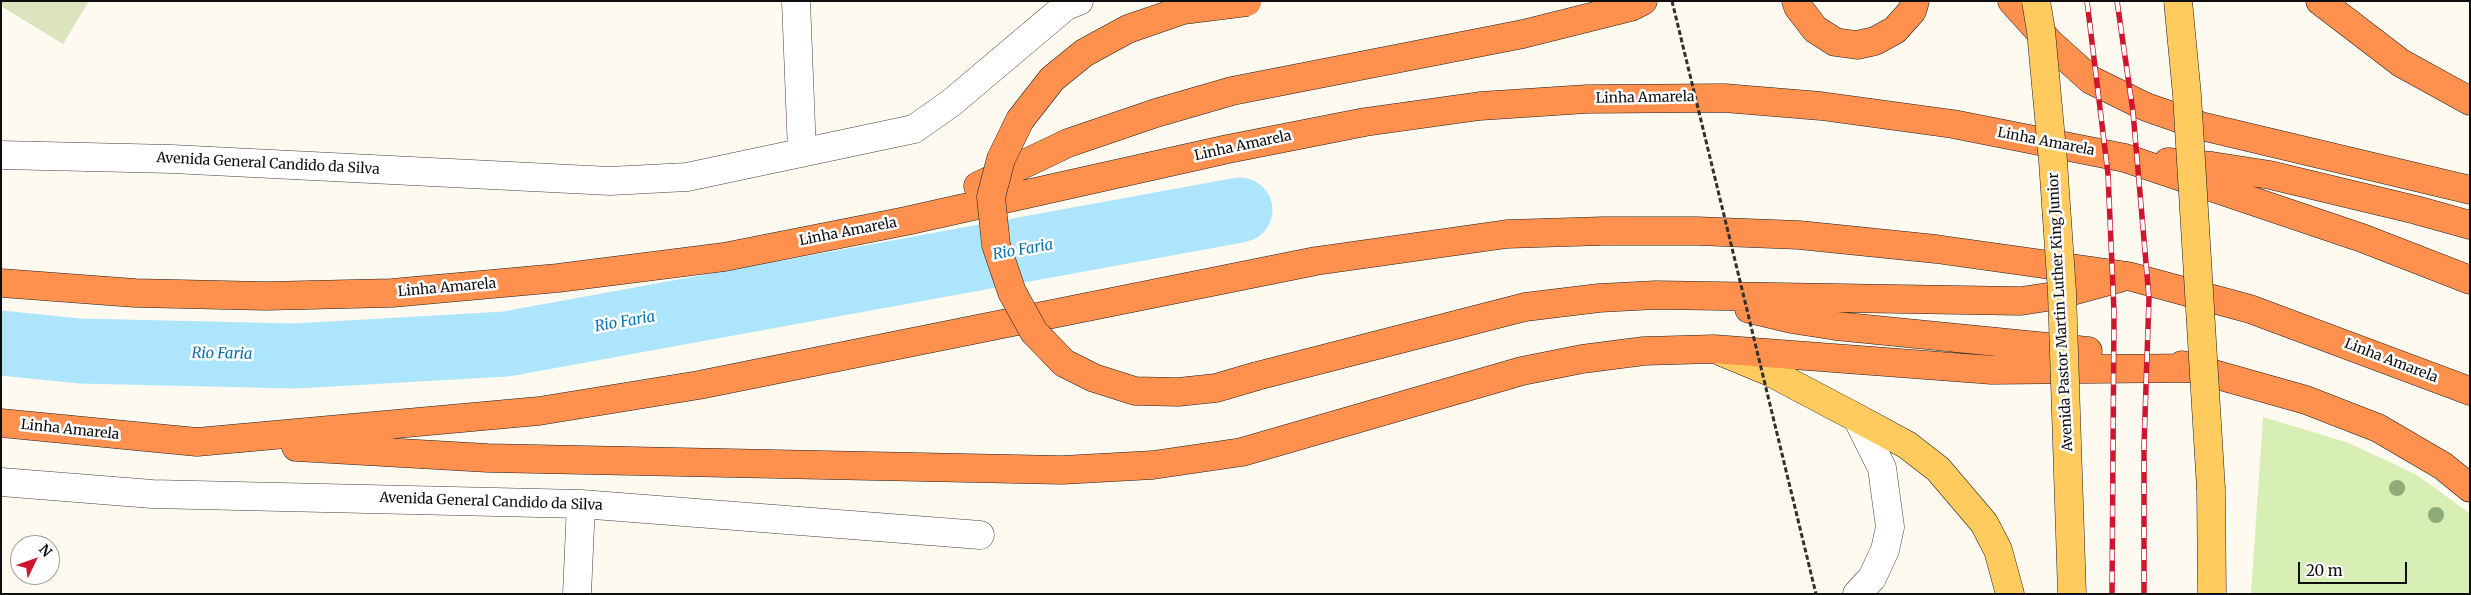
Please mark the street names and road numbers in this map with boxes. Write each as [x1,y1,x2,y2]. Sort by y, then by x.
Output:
street label: Linha Amarela [1595,89,1695,107]
street label: Linha Amarela [1996,124,2096,160]
street label: Linha Amarela [1193,128,1293,164]
street label: Avenida General Candido da Silva [156,150,380,178]
street label: Avenida Pastor Martin Luther King Junior [2045,172,2077,452]
street label: Linha Amarela [798,214,898,250]
street label: Linha Amarela [397,275,497,301]
street label: Linha Amarela [2342,335,2440,387]
street label: Linha Amarela [20,416,120,444]
street label: Avenida General Candido da Silva [379,490,603,514]

